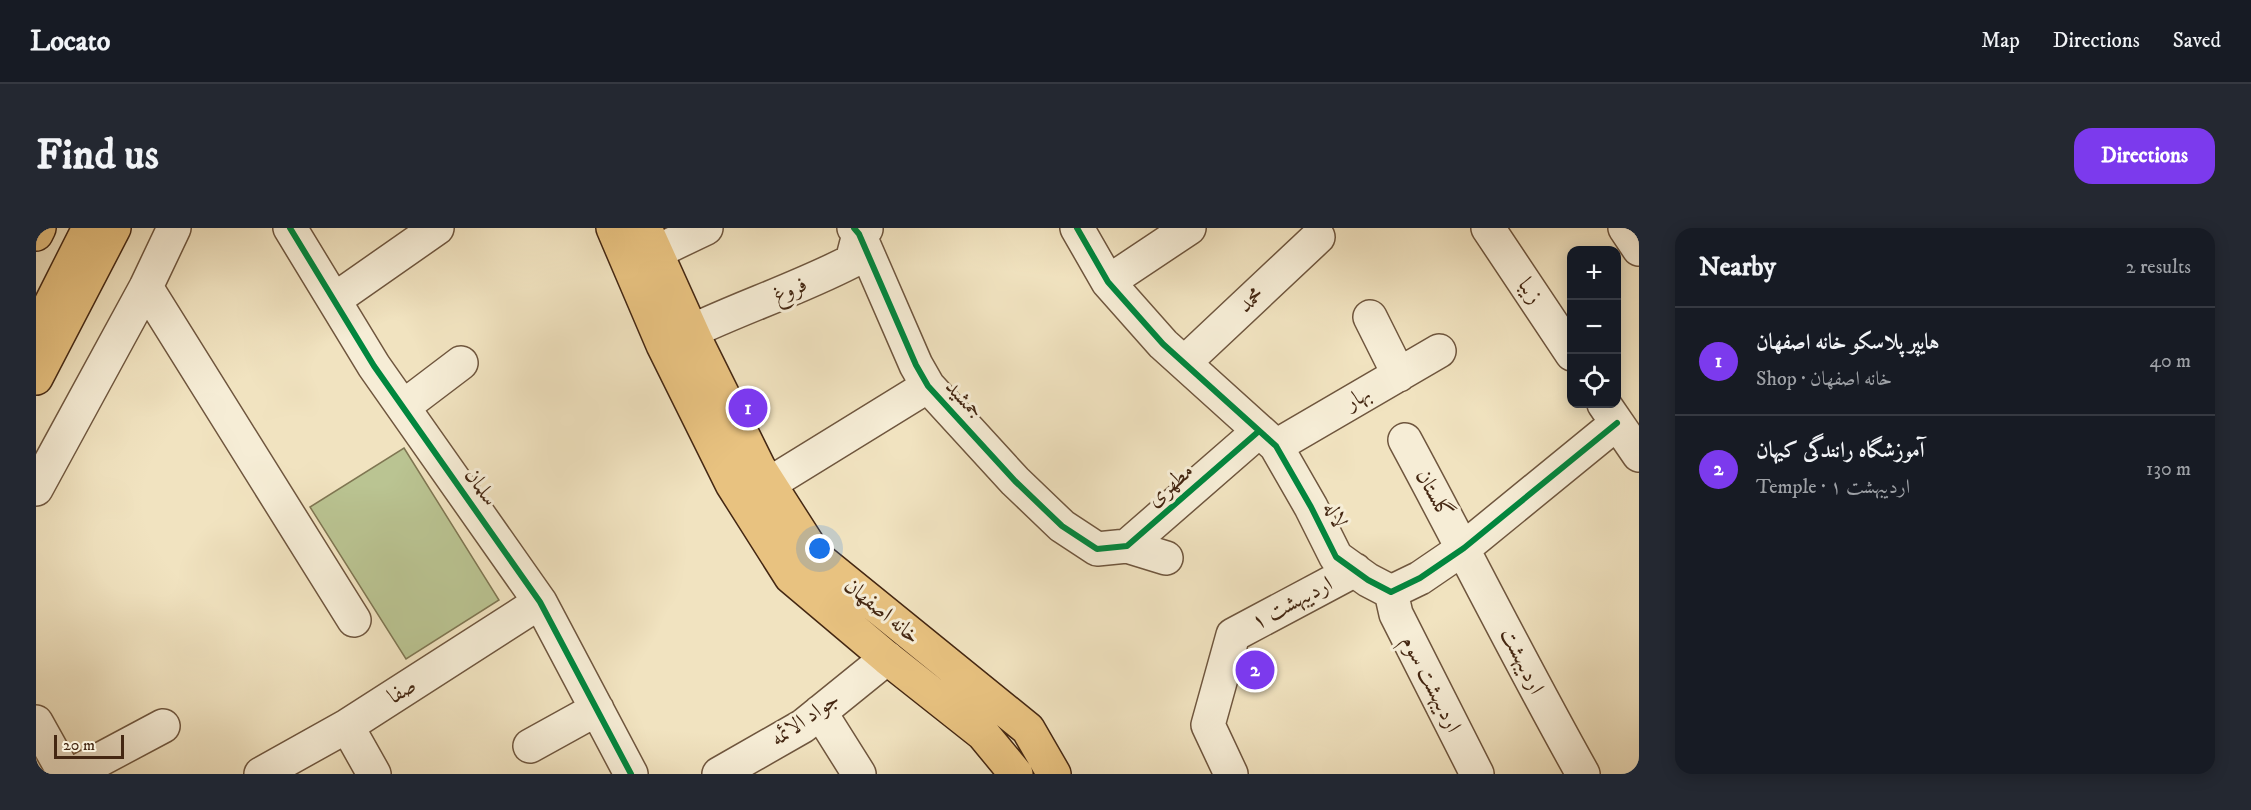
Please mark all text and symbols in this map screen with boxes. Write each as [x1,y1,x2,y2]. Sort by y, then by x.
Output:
text: Locato [30,24,110,59]
text: Map [1981,28,2020,54]
text: Directions [2053,28,2140,54]
text: Saved [2173,28,2221,54]
button: Directions [2074,128,2215,184]
text: Find us [36,130,159,182]
map controls [1567,246,1621,408]
button: + [1567,246,1621,300]
text: Nearby [1699,251,1776,284]
text: 2 results [2126,255,2191,280]
street label: فروغ [769,271,813,313]
street label: زیبا [1512,273,1548,309]
street label: محمد [1232,281,1270,319]
button: − [1567,300,1621,354]
text: هایپر پلاسکو خانه اصفهان [1756,329,1939,356]
text: 1 [1715,349,1722,374]
text: 40 m [2149,349,2191,374]
button: locate [1567,354,1621,408]
text: Shop · خانه اصفهان [1756,367,1892,392]
street label: جمشید [939,374,989,424]
street label: بهار [1338,380,1376,417]
pin: 1 [728,386,768,430]
text: آموزشگاه رانندگی کیهان [1756,437,1925,464]
street label: مطهری [1141,457,1199,513]
text: 2 [1714,457,1723,482]
text: 130 m [2146,457,2191,482]
street label: سلمان [458,463,504,511]
street label: گلستان [1409,464,1459,524]
text: Temple · اردیبهشت ۱ [1756,475,1910,500]
street label: لاله [1317,497,1353,533]
your location [805,534,834,563]
street label: اردیبهشت ۱ [1247,570,1337,636]
street label: خانه اصفهان [838,572,926,650]
street label: اردیبهشت [1494,623,1550,699]
street label: اردیبهشت سوم [1391,631,1467,739]
pin: 2 [1236,648,1274,692]
street label: صفا [383,672,421,710]
street label: جواد الائمه [765,685,845,753]
scale bar [54,732,124,760]
text: 20 m [63,735,95,755]

